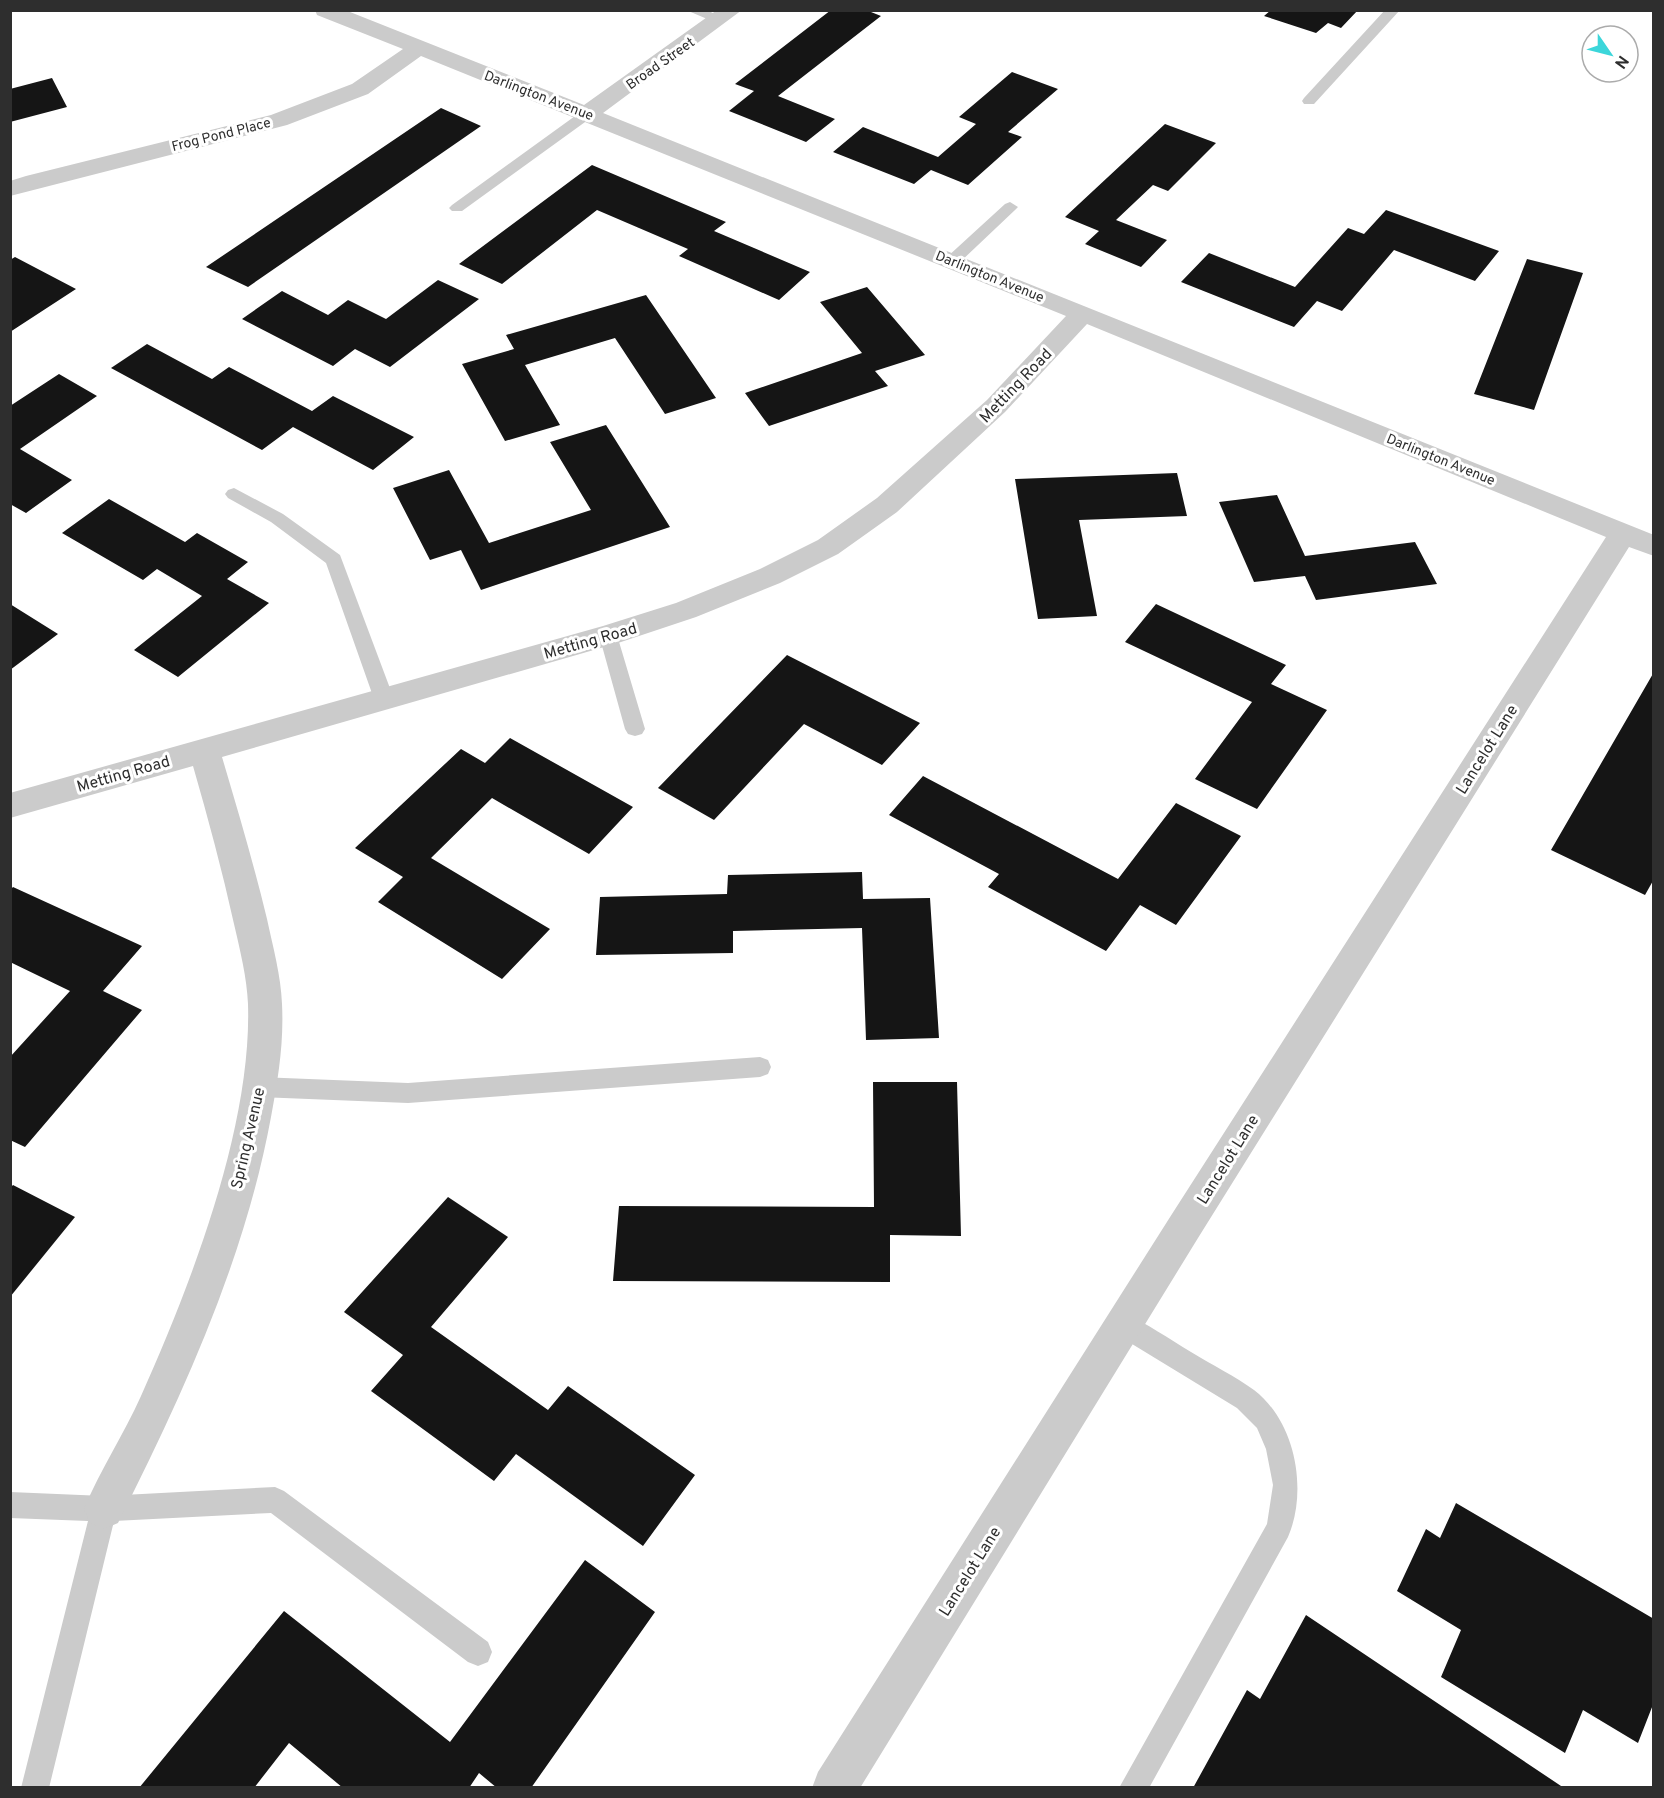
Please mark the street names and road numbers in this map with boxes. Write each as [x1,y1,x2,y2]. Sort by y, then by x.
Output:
street label: Broad Street [623,34,698,94]
street label: Darlington Avenue [481,68,596,125]
street label: Frog Pond Place [170,115,273,156]
street label: Darlington Avenue [933,248,1046,307]
street label: Metting Road [976,345,1057,428]
street label: Darlington Avenue [1384,431,1497,490]
street label: Metting Road [542,619,639,665]
street label: Lancelot Lane [1452,702,1523,799]
street label: Metting Road [75,752,172,798]
street label: Spring Avenue [228,1086,270,1191]
street label: Lancelot Lane [1193,1112,1264,1209]
street label: Lancelot Lane [935,1524,1006,1621]

